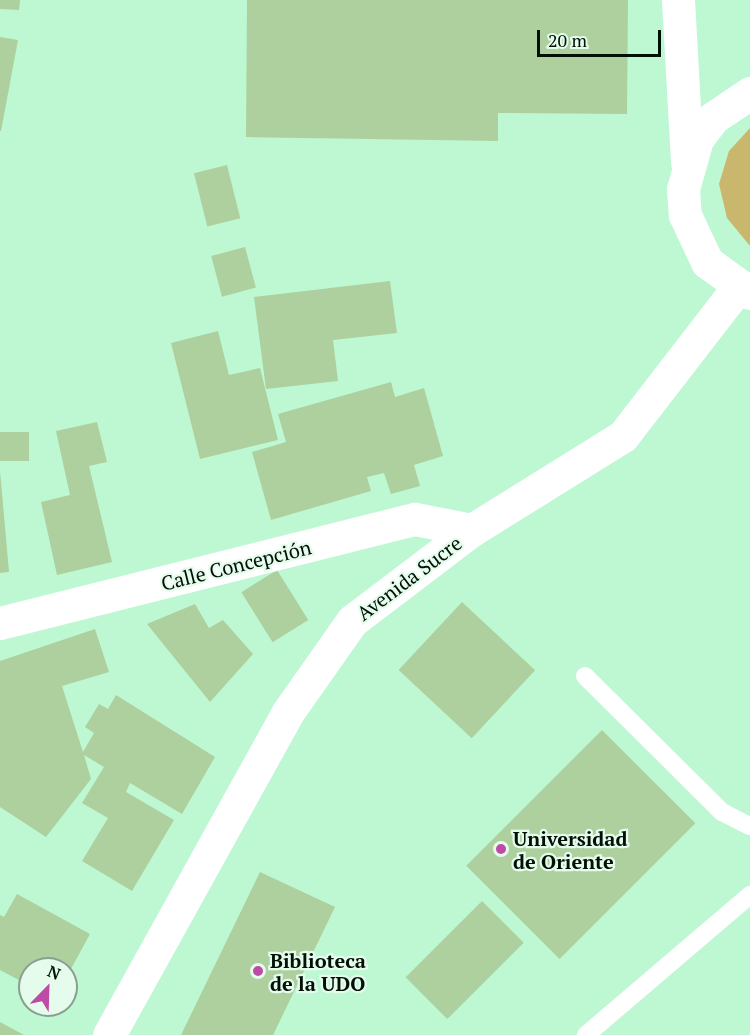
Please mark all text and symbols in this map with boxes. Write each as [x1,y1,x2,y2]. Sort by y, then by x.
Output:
scale bar [540,18,664,56]
text: 20 m [548,28,587,52]
street label: Avenida Sucre [352,531,466,625]
street label: Calle Concepción [158,535,314,595]
place label: Universidad de Oriente [513,826,627,873]
marker: Universidad de Oriente [494,842,508,856]
place label: Biblioteca de la UDO [270,948,366,995]
north arrow [18,957,78,1017]
text: N [44,960,64,985]
marker: Biblioteca de la UDO [251,964,265,978]

